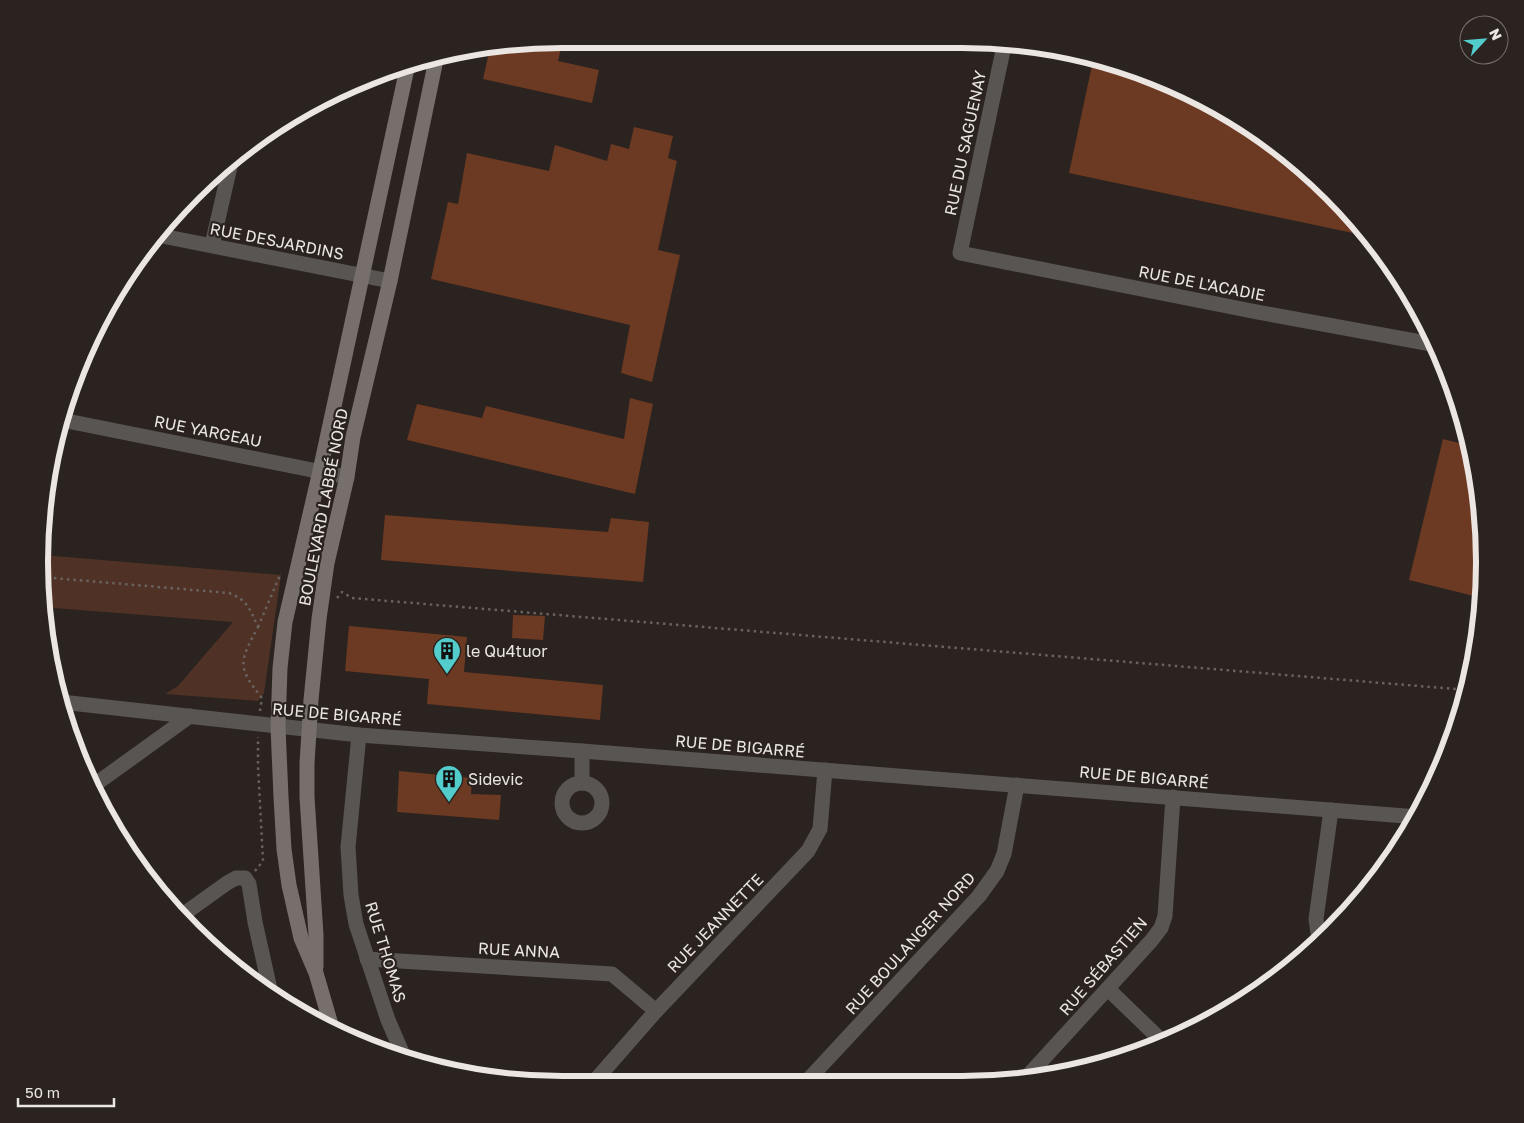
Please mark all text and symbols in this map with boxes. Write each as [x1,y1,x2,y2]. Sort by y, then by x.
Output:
north arrow [1459,15,1509,65]
text: N [1486,26,1506,43]
street label: RUE DU SAGUENAY [940,68,990,217]
street label: RUE DESJARDINS [208,218,346,264]
street label: RUE DE L'ACADIE [1137,261,1267,305]
street label: BOULEVARD LABBÉ NORD [294,406,352,608]
street label: RUE YARGEAU [152,411,264,451]
building icon: le Qu4tuor [432,636,462,675]
place label: le Qu4tuor [466,641,547,661]
street label: RUE DE BIGARRÉ [271,698,403,730]
street label: RUE DE BIGARRÉ [674,730,806,762]
street label: RUE DE BIGARRÉ [1078,761,1210,793]
building icon: Sidevic [434,764,464,803]
place label: Sidevic [468,769,524,789]
street label: RUE BOULANGER NORD [841,868,979,1018]
street label: RUE JEANNETTE [663,869,767,977]
street label: RUE THOMAS [361,899,411,1005]
street label: RUE SÉBASTIEN [1055,913,1151,1019]
street label: RUE ANNA [478,938,561,962]
scale bar [18,1076,114,1108]
text: 50 m [25,1083,60,1101]

